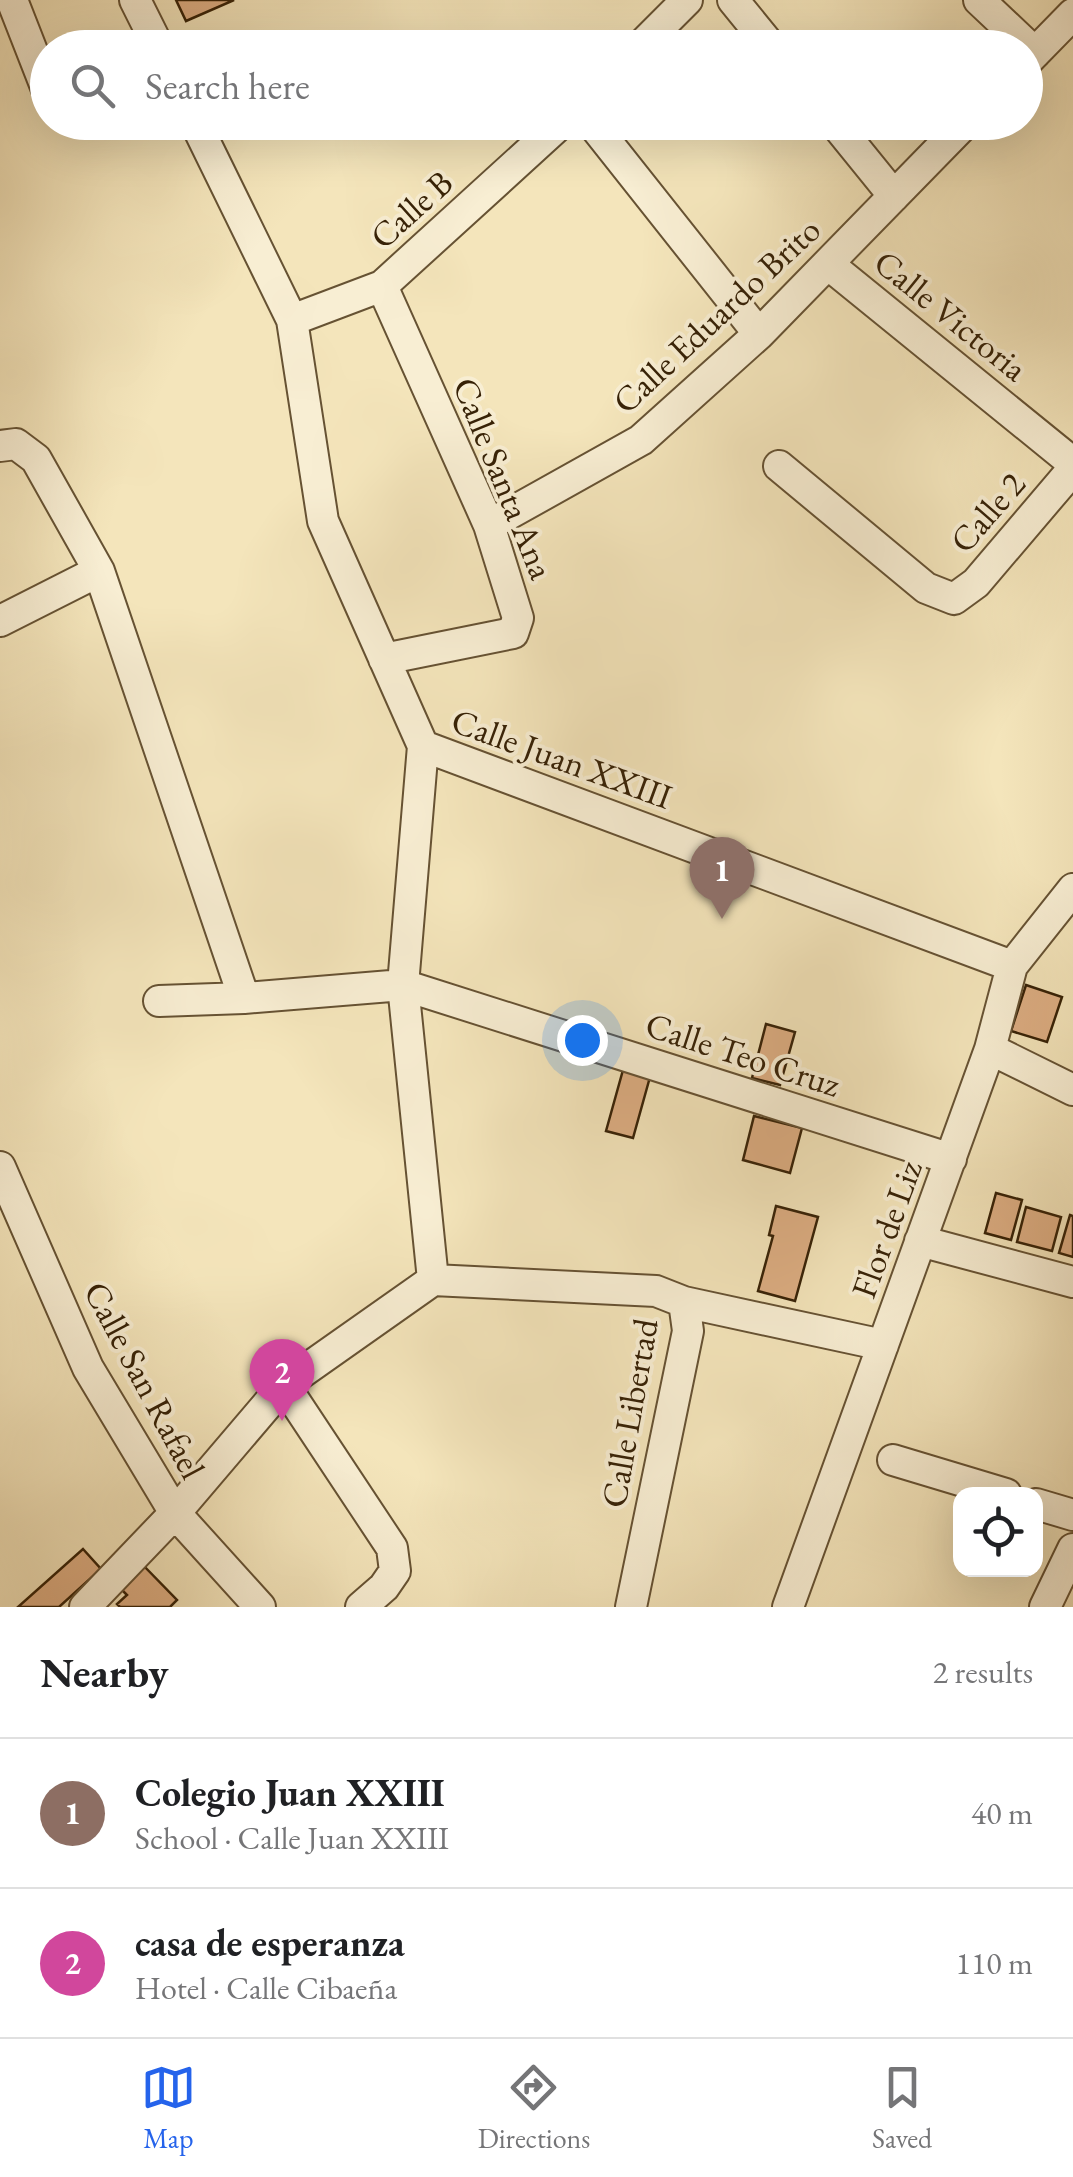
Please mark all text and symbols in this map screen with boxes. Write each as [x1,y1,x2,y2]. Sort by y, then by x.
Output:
search box [30,30,1043,140]
icon: search [65,58,120,113]
text: Search here [145,61,310,110]
street label: Calle B [360,160,462,258]
street label: Calle Eduardo Brito [603,207,829,423]
street label: Calle Victoria [865,239,1037,391]
street label: Calle Santa Ana [443,371,565,585]
street label: Calle 2 [939,462,1035,562]
street label: Calle Juan XXIII [446,697,678,819]
pin: 1 [690,836,754,919]
street label: Calle Teo Cruz [640,1001,847,1107]
your location [557,1015,608,1066]
street label: Flor de Liz [840,1153,932,1304]
street label: Calle San Rafael [74,1274,216,1486]
street label: Calle Libertad [590,1315,668,1511]
pin: 2 [250,1338,314,1421]
map controls [953,1487,1043,1577]
button: locate [953,1487,1043,1577]
text: Nearby [40,1645,169,1700]
text: 2 results [933,1651,1033,1693]
text: Colegio Juan XXIII [135,1768,445,1817]
text: 1 [64,1792,81,1834]
text: 40 m [971,1792,1033,1834]
text: School · Calle Juan XXIII [135,1817,449,1859]
text: casa de esperanza [135,1918,405,1967]
text: 2 [64,1942,81,1984]
text: 110 m [956,1942,1033,1984]
text: Hotel · Calle Cibaeña [135,1967,397,2009]
tab: Map [141,2060,196,2156]
tab: Directions [478,2060,590,2156]
tab: Saved [872,2060,932,2156]

